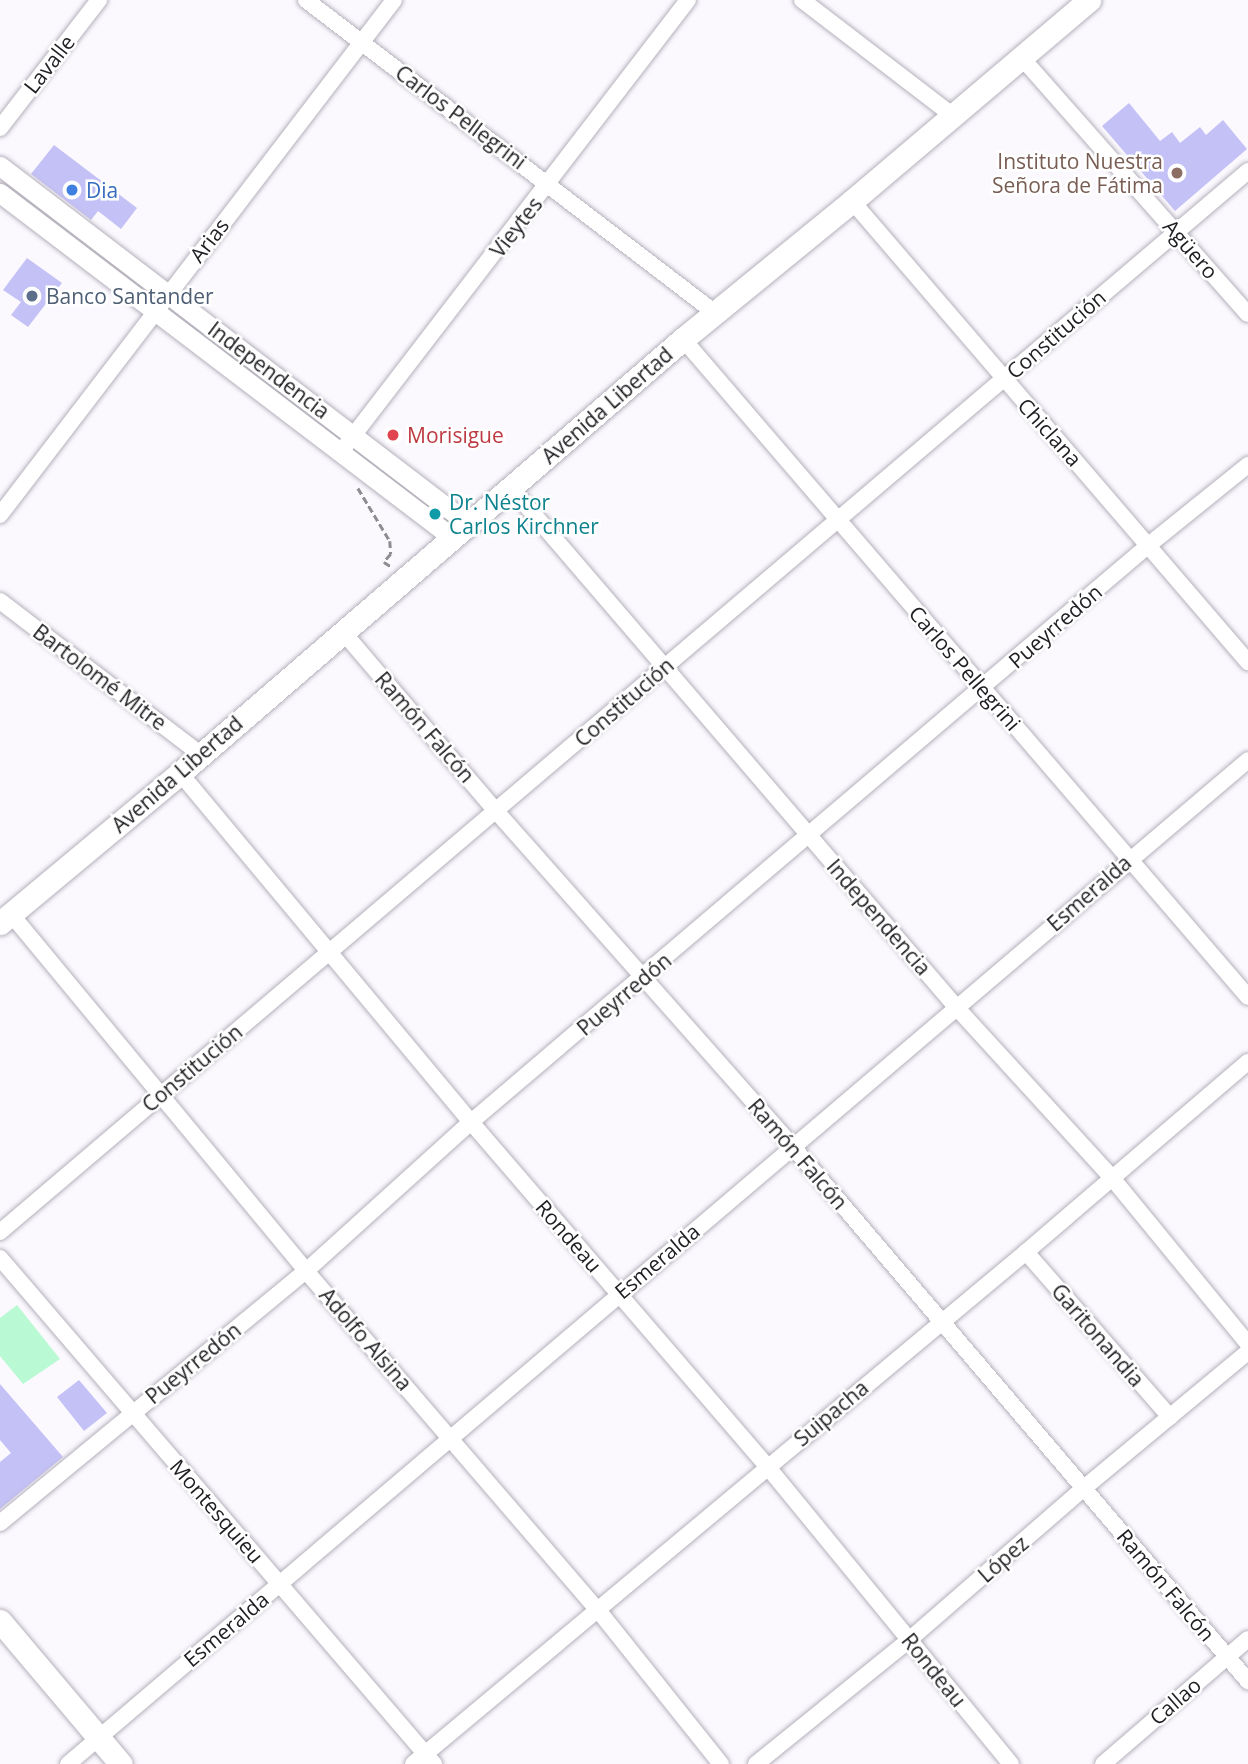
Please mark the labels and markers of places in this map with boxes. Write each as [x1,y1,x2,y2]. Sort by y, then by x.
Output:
place label: Instituto Nuestra Señora de Fátima [992,148,1163,198]
marker: Instituto Nuestra Señora de Fátima [1169,165,1185,181]
place label: Dia [86,177,118,203]
marker: Dia [64,182,80,198]
place label: Banco Santander [46,283,214,309]
marker: Banco Santander [24,288,40,304]
place label: Morisigue [407,422,504,448]
marker: Morisigue [385,427,401,443]
place label: Dr. Néstor Carlos Kirchner [449,489,599,539]
marker: Dr. Néstor Carlos Kirchner [427,506,443,522]

